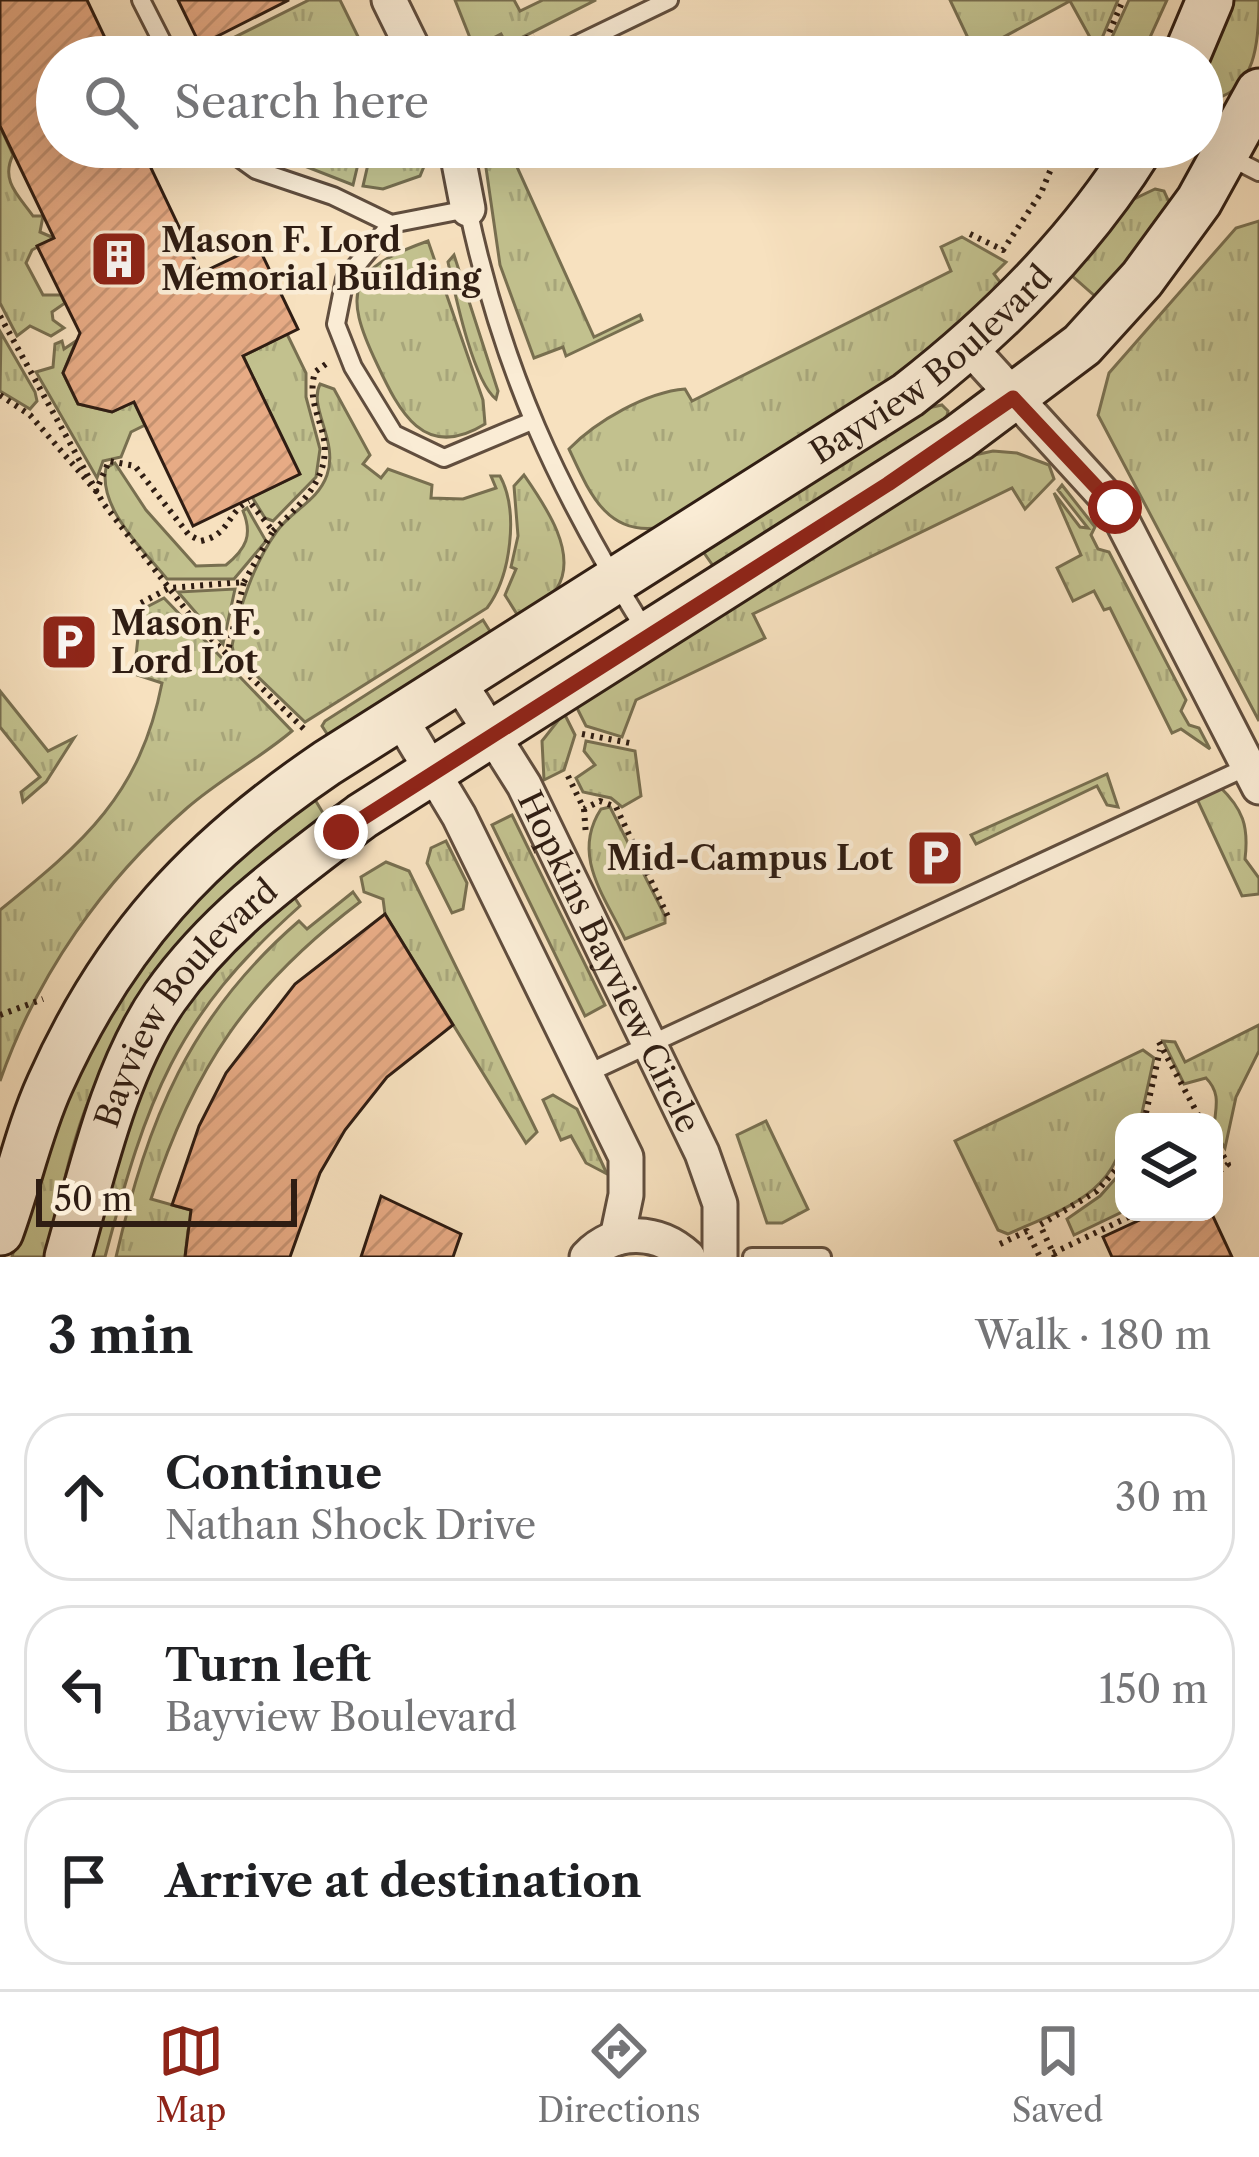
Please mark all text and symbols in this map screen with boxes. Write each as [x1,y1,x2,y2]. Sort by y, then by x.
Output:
search box [36,36,1223,168]
icon: search [78,69,144,135]
text: Search here [174,74,429,130]
place label: Mason F. Lord Memorial Building [161,220,482,299]
building icon: Mason F. Lord Memorial Building [88,228,150,290]
street label: Bayview Boulevard [802,256,1061,473]
route start [1088,480,1142,534]
place label: Mason F. Lord Lot [111,603,261,682]
parking icon: Mason F. Lord Lot [38,611,100,673]
street label: Hopkins Bayview Circle [509,784,709,1139]
route end [314,805,368,859]
parking icon: Mid-Campus Lot [904,827,966,889]
place label: Mid-Campus Lot [607,838,894,879]
street label: Bayview Boulevard [86,870,286,1133]
map controls [1115,1113,1223,1221]
button: layers [1115,1113,1223,1221]
scale bar [36,1173,297,1226]
text: 50 m [54,1179,132,1220]
text: 3 min [48,1304,194,1366]
text: Walk · 180 m [975,1311,1211,1359]
text: Continue [165,1445,382,1501]
icon: ahead [51,1464,117,1530]
text: 30 m [1115,1473,1208,1521]
text: Nathan Shock Drive [165,1501,536,1549]
text: Turn left [165,1637,371,1693]
icon: left [51,1656,117,1722]
text: 150 m [1099,1665,1208,1713]
text: Bayview Boulevard [165,1693,517,1741]
icon: arrive [51,1848,117,1914]
text: Arrive at destination [165,1853,642,1909]
tab: Map [156,2018,226,2131]
tab: Directions [538,2018,701,2131]
tab: Saved [1012,2018,1103,2131]

